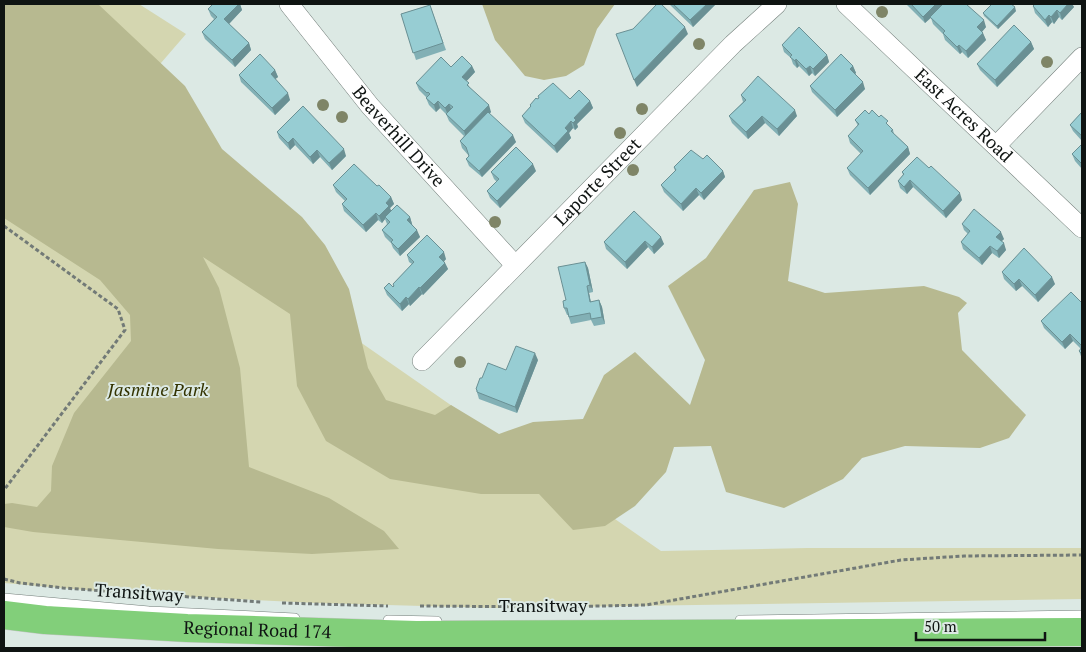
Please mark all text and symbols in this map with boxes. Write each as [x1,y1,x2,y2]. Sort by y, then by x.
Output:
street label: East Acres Road [910,63,1018,167]
street label: Beaverhill Drive [347,80,451,192]
street label: Laporte Street [548,132,646,230]
park label: Jasmine Park [107,377,209,401]
street label: Transitway [94,577,185,607]
street label: Transitway [499,593,588,617]
scale bar [916,610,1045,642]
street label: Regional Road 174 [183,615,332,643]
text: 50 m [924,616,957,636]

